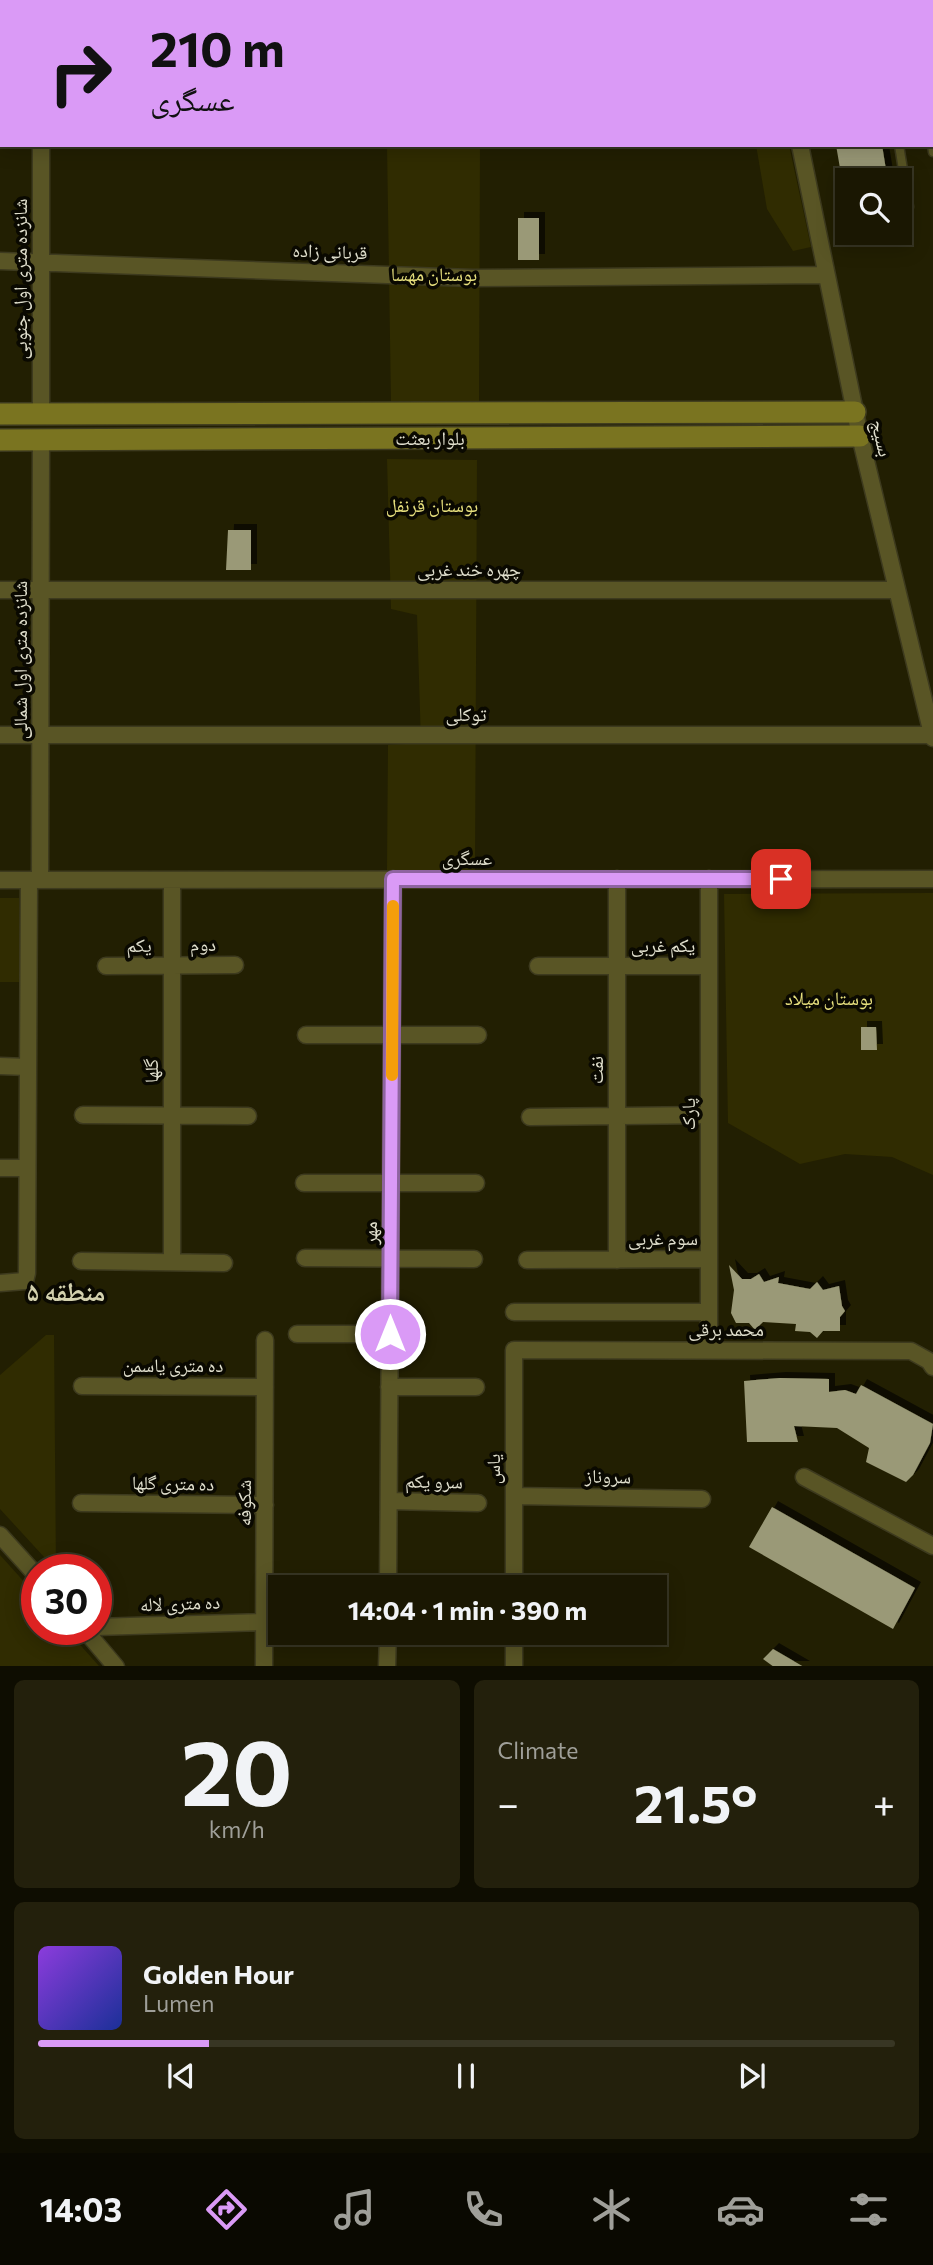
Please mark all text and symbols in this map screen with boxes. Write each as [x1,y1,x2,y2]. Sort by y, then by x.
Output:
text: 210 m [150,17,285,77]
icon: right [35,28,126,119]
text: عسگری [150,78,235,118]
map controls [835,168,912,245]
button: search [835,168,912,245]
street label: شانزده متری اول جنوبی [8,198,32,360]
street label: قربانی زاده [292,238,368,264]
park label: بوستان مهسا [391,262,477,286]
street label: بسیج [865,417,898,459]
street label: بلوار بعثت [395,426,465,450]
park label: بوستان قرنفل [386,493,478,517]
street label: چهره خند غربی [417,557,521,581]
street label: شانزده متری اول شمالی [8,581,32,739]
street label: توکلی [445,702,487,726]
street label: عسگری [442,846,493,870]
pin [751,849,811,909]
icon: arrive [762,860,800,898]
street label: دوم [190,932,216,958]
street label: یکم [126,933,152,958]
street label: یکم غربی [631,933,695,958]
park label: بوستان میلاد [785,986,873,1010]
street label: نفت [584,1056,607,1084]
street label: گلها [139,1059,163,1083]
street label: پارک [676,1098,700,1130]
street label: مهر [358,1221,382,1246]
street label: سوم غربی [628,1226,698,1252]
district label: منطقه ۵ [27,1275,105,1306]
position arrow [353,1297,427,1371]
street label: محمد برقی [688,1317,764,1341]
street label: ده متری یاسمن [123,1353,223,1377]
street label: یاس [481,1454,505,1484]
street label: سروناز [584,1464,631,1488]
street label: سرو یکم [405,1468,463,1495]
street label: ده متری گلها [132,1470,215,1496]
street label: شکوفه [232,1480,256,1526]
speed limit sign: 30 [21,1554,112,1645]
street label: ده متری لاله [139,1590,221,1616]
text: 14:04 · 1 min · 390 m [348,1594,587,1625]
text: 20 [181,1713,293,1825]
text: Climate [498,1736,579,1764]
text: 21.5° [634,1770,758,1834]
text: − [498,1779,519,1826]
text: + [873,1779,895,1826]
text: km/h [209,1815,265,1843]
text: Golden Hour [143,1958,294,1989]
text: Lumen [143,1989,214,2017]
icon: previous [162,2057,200,2095]
icon: pause [447,2057,485,2095]
icon: next [733,2057,771,2095]
icon: directions [202,2185,251,2234]
icon: music [330,2185,379,2234]
icon: phone [459,2185,508,2234]
icon: climate [587,2185,636,2234]
icon: car [716,2185,765,2234]
icon: filters [844,2185,893,2234]
text: 14:03 [40,2189,122,2229]

